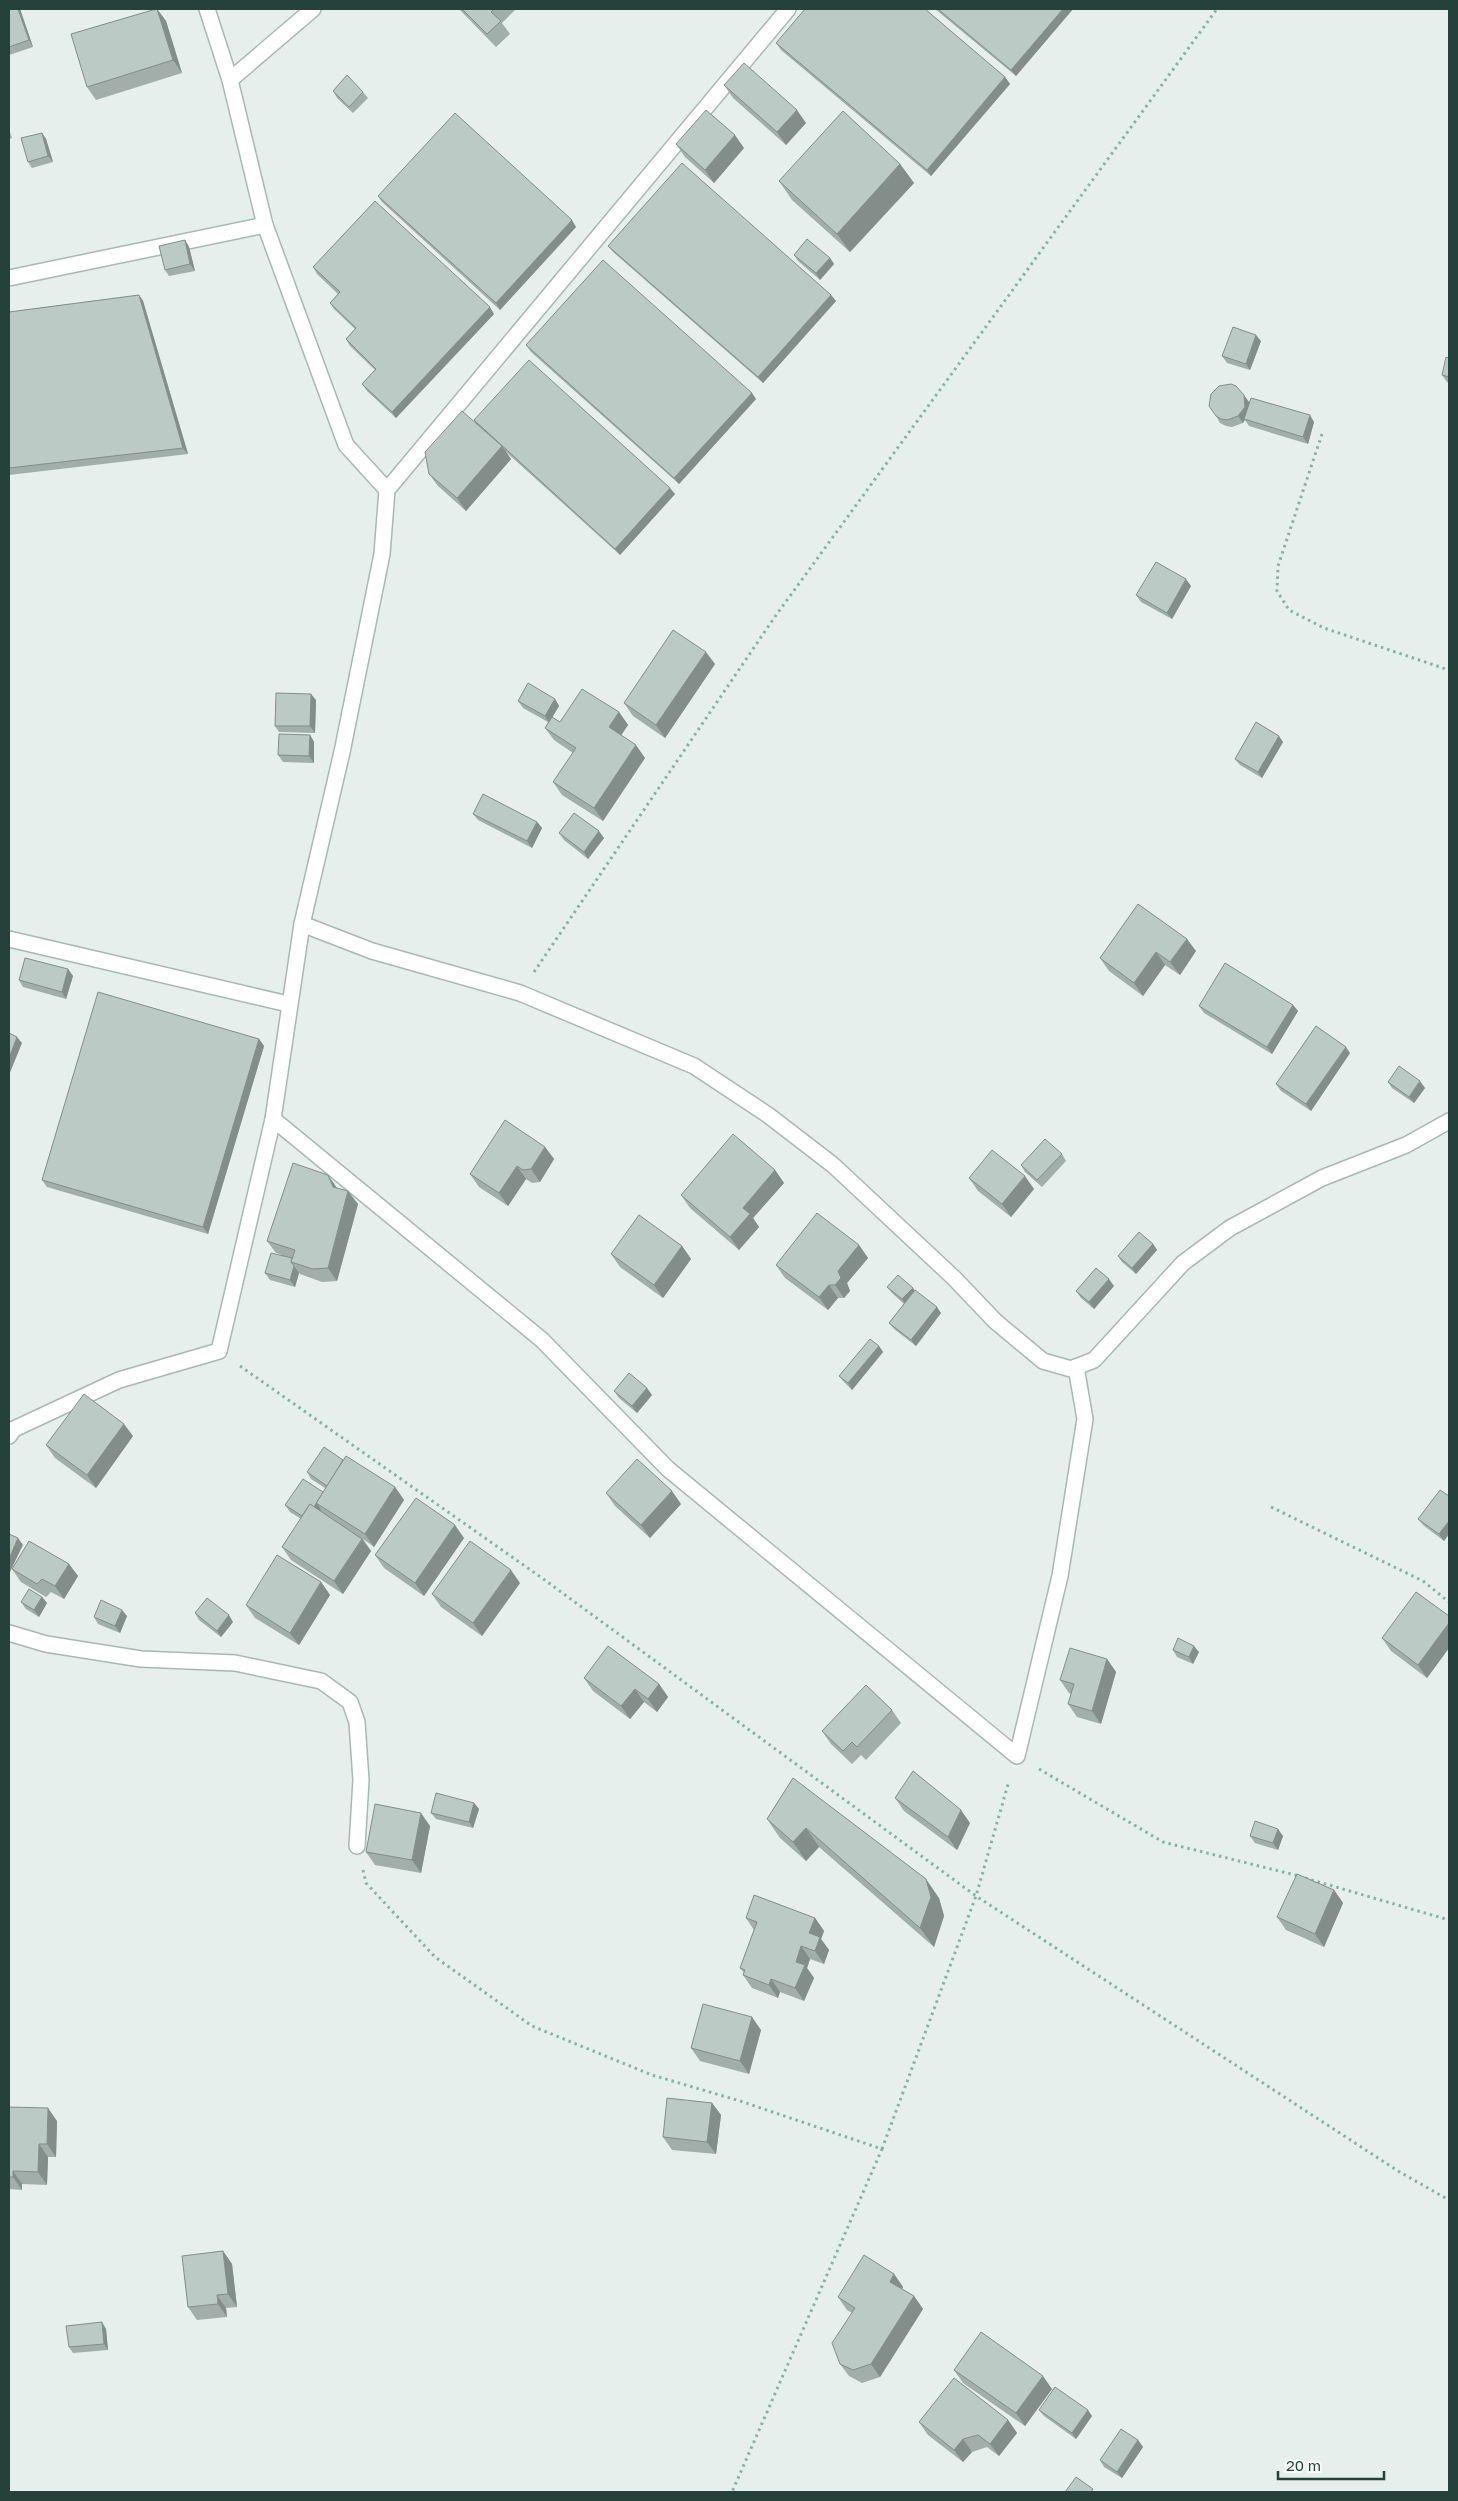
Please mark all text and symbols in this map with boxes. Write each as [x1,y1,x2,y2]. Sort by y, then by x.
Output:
scale bar [1278,2448,1384,2480]
text: 20 m [1286,2456,1321,2474]

